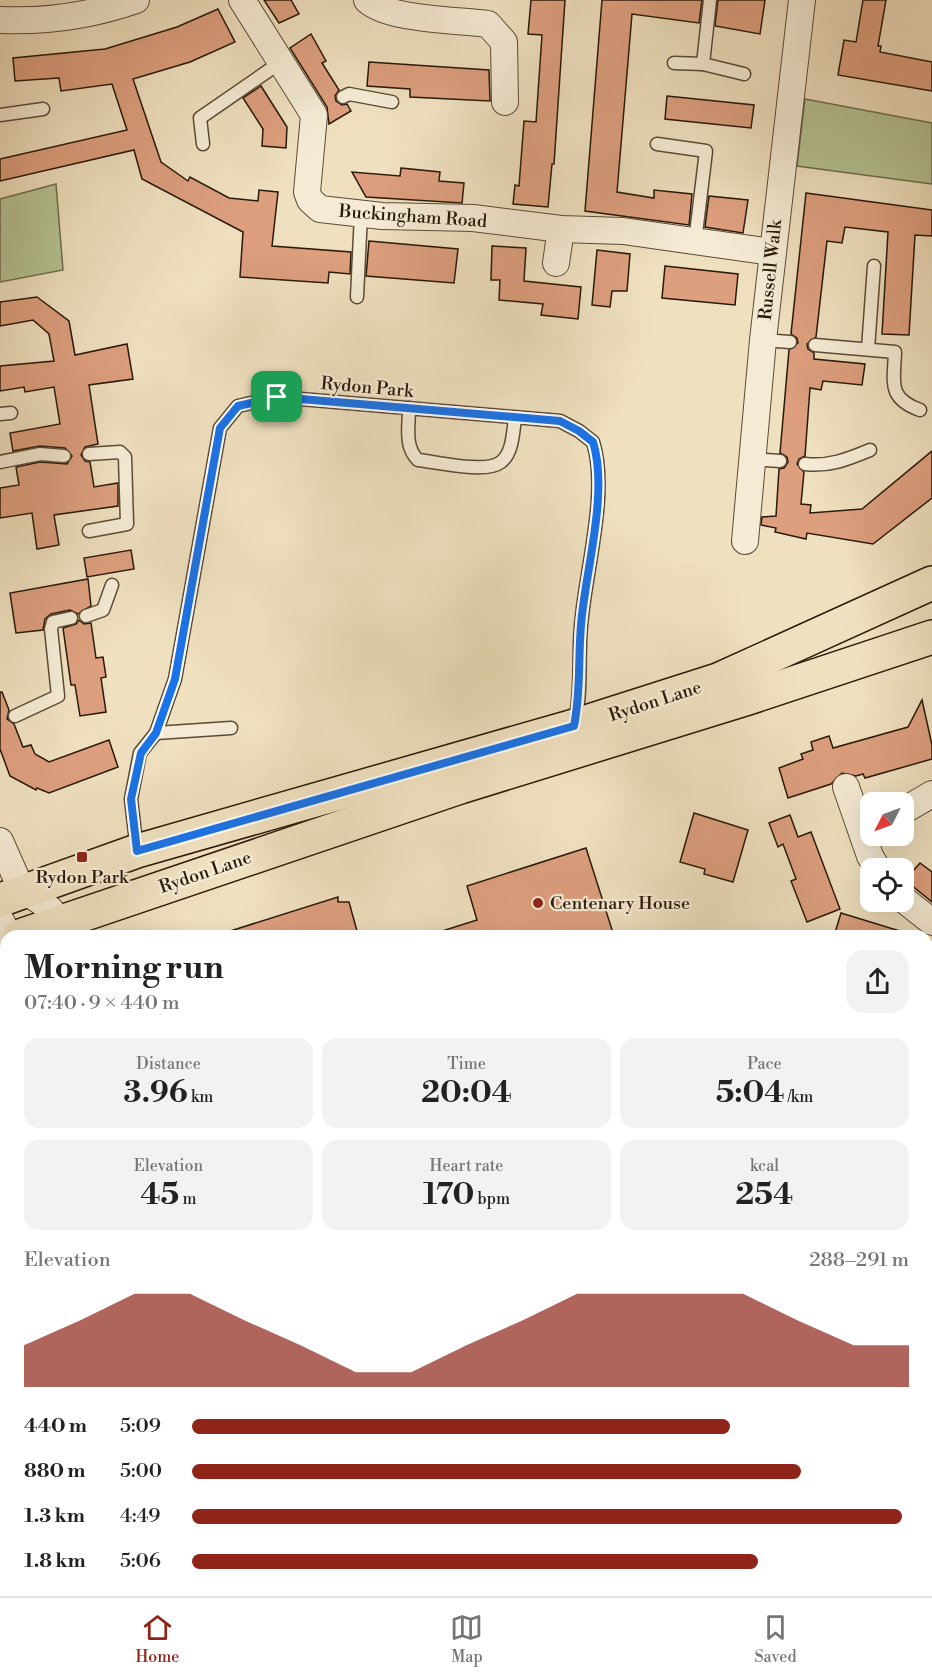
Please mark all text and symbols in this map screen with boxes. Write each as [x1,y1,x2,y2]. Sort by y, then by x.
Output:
street label: Buckingham Road [337,200,489,233]
street label: Russell Walk [754,217,787,321]
pin [251,371,302,422]
street label: Rydon Park [320,372,416,403]
icon: arrive [260,380,293,413]
street label: Rydon Lane [606,676,705,727]
north arrow [860,792,914,846]
map controls [860,792,914,912]
street label: Rydon Lane [156,846,254,899]
marker: Rydon Park [75,850,89,864]
button: locate [860,858,914,912]
place label: Rydon Park [36,866,130,889]
place label: Centenary House [550,892,690,915]
marker: Centenary House [531,896,545,910]
text: Morning run [24,948,224,989]
button: share [846,950,909,1013]
text: 07:40 · 9 × 440 m [24,991,180,1016]
text: Distance [136,1054,201,1074]
text: Time [447,1054,486,1074]
text: Pace [747,1054,782,1074]
text: 3.96 [124,1074,188,1112]
text: 20:04 [421,1074,512,1112]
text: 5:04 [716,1074,785,1112]
text: km [188,1087,213,1107]
text: /km [785,1087,813,1107]
text: Elevation [134,1156,203,1176]
text: Heart rate [430,1156,503,1176]
text: kcal [750,1156,779,1176]
text: 45 [140,1176,179,1214]
text: 170 [423,1176,474,1214]
text: 254 [736,1176,793,1214]
text: m [179,1189,197,1209]
text: bpm [474,1189,510,1209]
text: Elevation [24,1248,111,1273]
text: 288–291 m [809,1248,909,1273]
text: 440 m [24,1414,87,1439]
text: 5:09 [120,1414,161,1439]
text: 880 m [24,1459,85,1484]
text: 5:00 [120,1459,162,1484]
text: 1.3 km [24,1504,85,1529]
text: 4:49 [120,1504,160,1529]
text: 1.8 km [24,1549,86,1574]
text: 5:06 [120,1549,161,1574]
tab: Home [136,1611,179,1667]
tab: Map [450,1611,483,1667]
tab: Saved [754,1611,796,1667]

